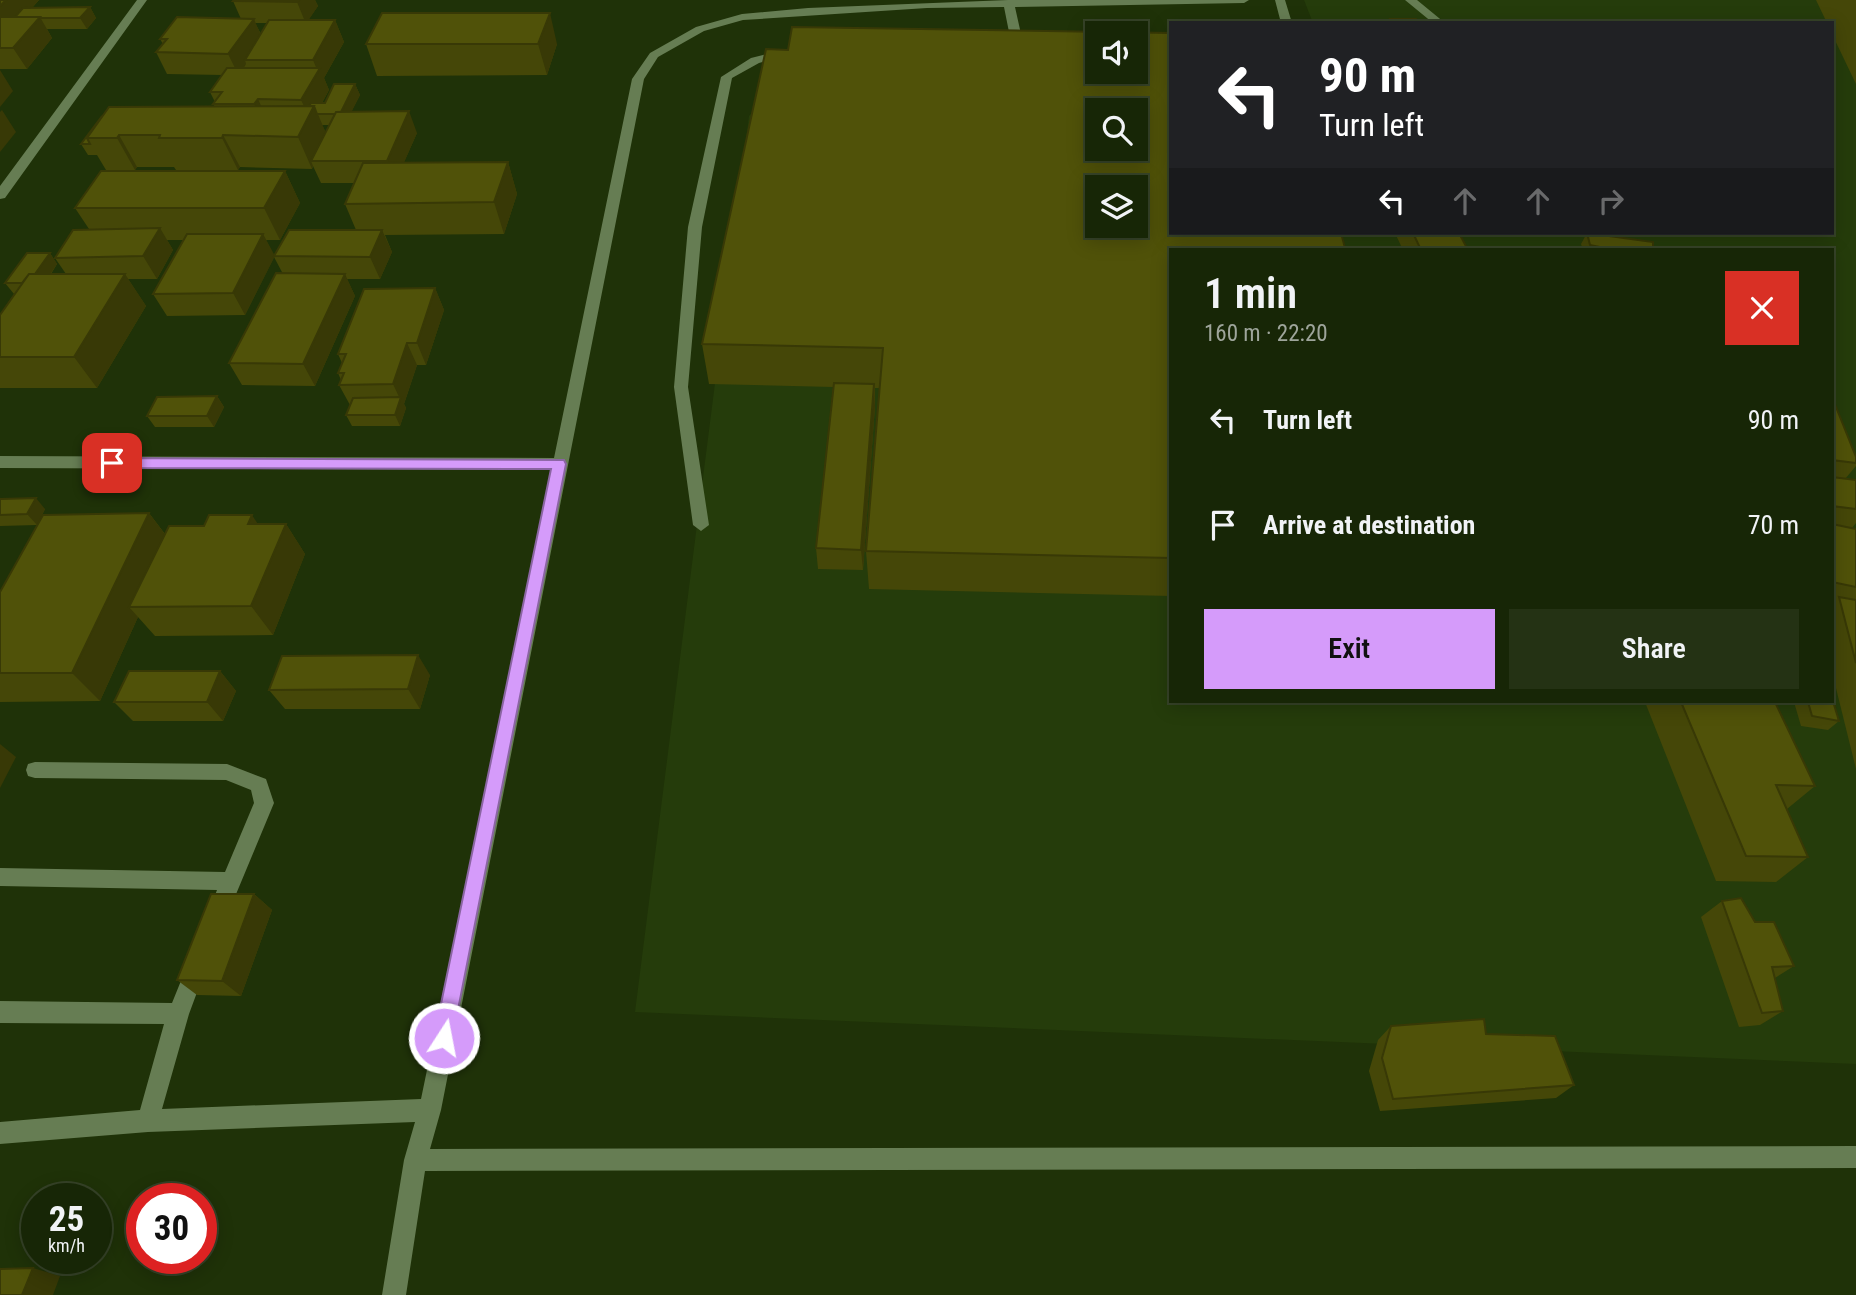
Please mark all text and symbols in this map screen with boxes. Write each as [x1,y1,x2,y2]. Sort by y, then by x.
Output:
map controls [1085,21,1148,238]
button: sound [1085,21,1148,84]
text: 90 m [1319,47,1416,104]
icon: left [1204,49,1295,140]
button: search [1085,98,1148,161]
text: Turn left [1319,106,1424,144]
button: layers [1085,175,1148,238]
icon: left [1373,182,1411,220]
icon: ahead [1446,182,1484,220]
icon: ahead [1519,182,1557,220]
icon: right [1592,182,1630,220]
text: 1 min [1204,269,1297,318]
button: close [1725,271,1799,345]
text: 160 m · 22:20 [1204,320,1328,347]
icon: left [1204,401,1242,439]
text: Turn left [1263,405,1352,435]
text: 90 m [1748,405,1799,435]
pin [82,433,142,493]
icon: arrive [93,444,131,482]
icon: arrive [1204,506,1242,544]
text: Arrive at destination [1263,510,1475,540]
text: 70 m [1748,510,1799,540]
button: Exit [1204,609,1495,689]
button: Share [1509,609,1799,689]
position arrow [407,1001,481,1075]
speed limit sign: 30 [126,1183,217,1274]
text: 25 [49,1199,84,1240]
text: km/h [48,1235,85,1256]

